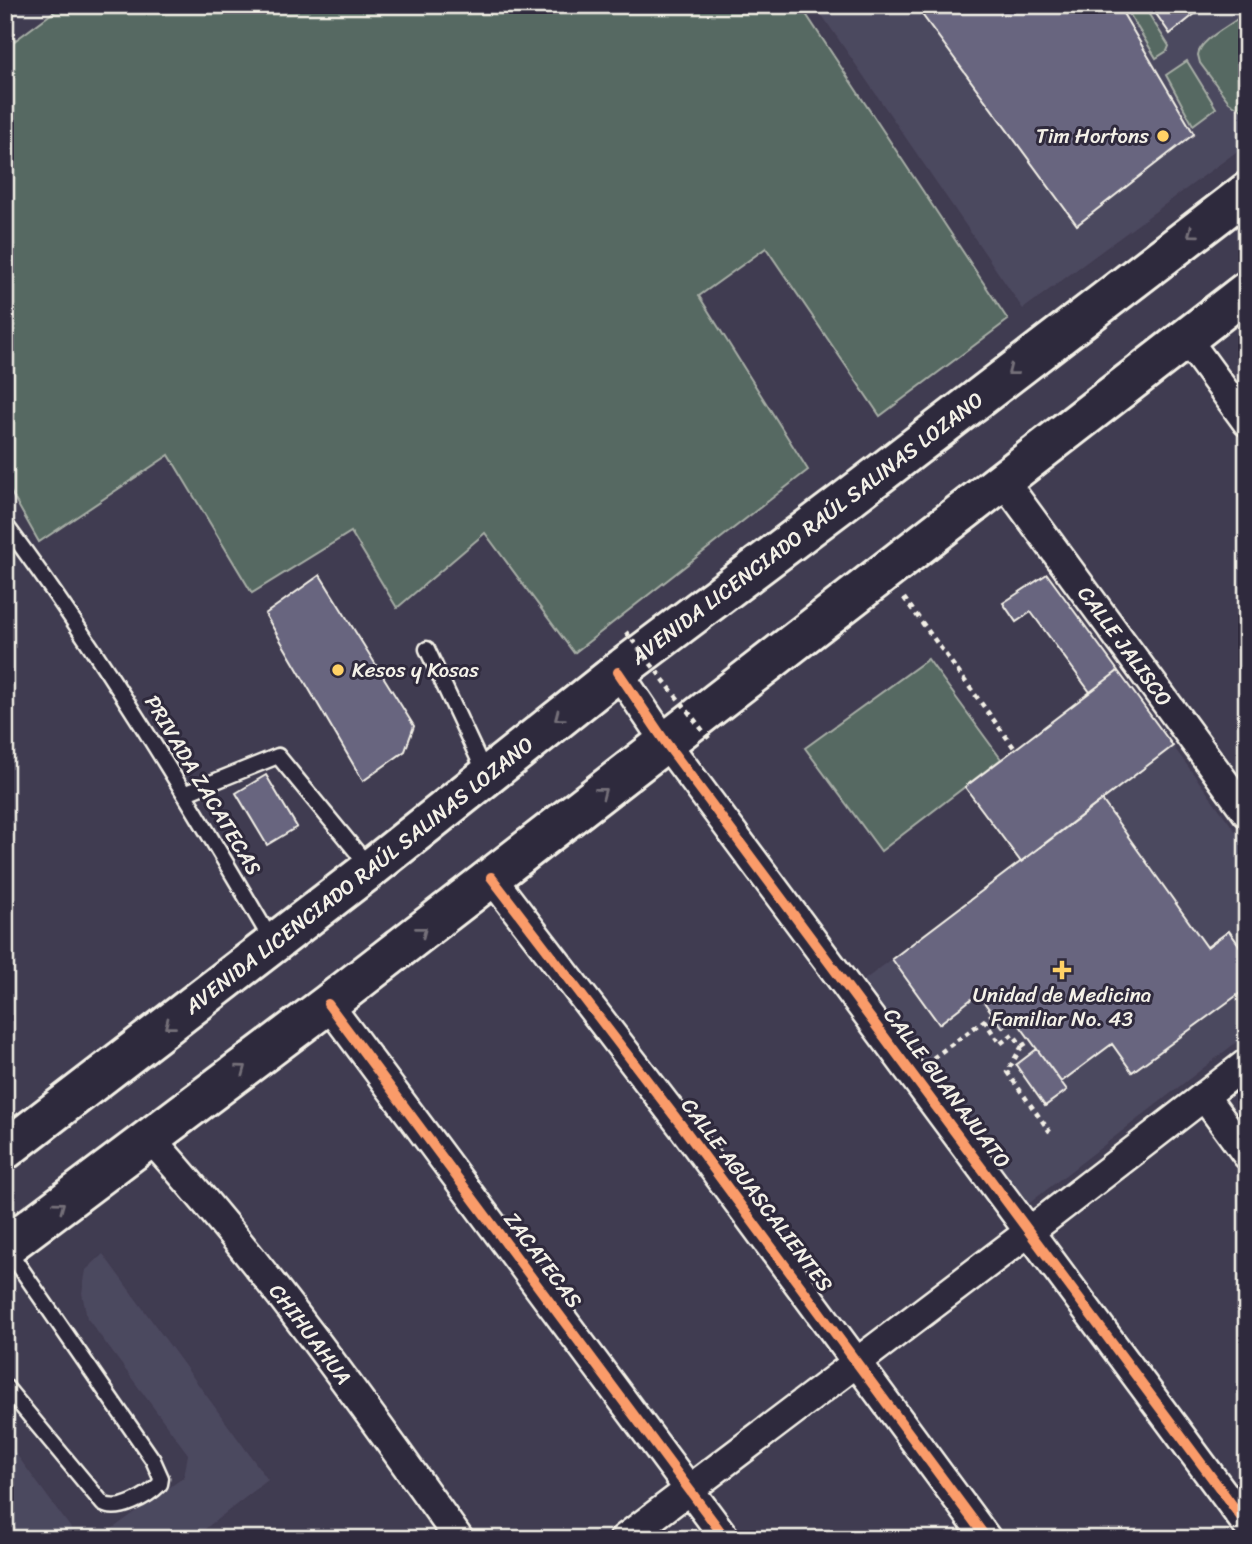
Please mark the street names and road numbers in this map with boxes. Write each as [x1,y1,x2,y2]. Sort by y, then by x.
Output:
street label: AVENIDA LICENCIADO RAÚL SALINAS LOZANO [621,382,992,675]
street label: CALLE JALISCO [1067,577,1182,715]
street label: PRIVADA ZACATECAS [134,687,272,883]
street label: AVENIDA LICENCIADO RAÚL SALINAS LOZANO [175,726,542,1025]
street label: CALLE GUANAJUATO [873,999,1021,1177]
street label: CALLE AGUASCALIENTES [671,1089,843,1301]
street label: ZACATECAS [494,1203,592,1317]
street label: CHIHUAHUA [259,1275,361,1393]

